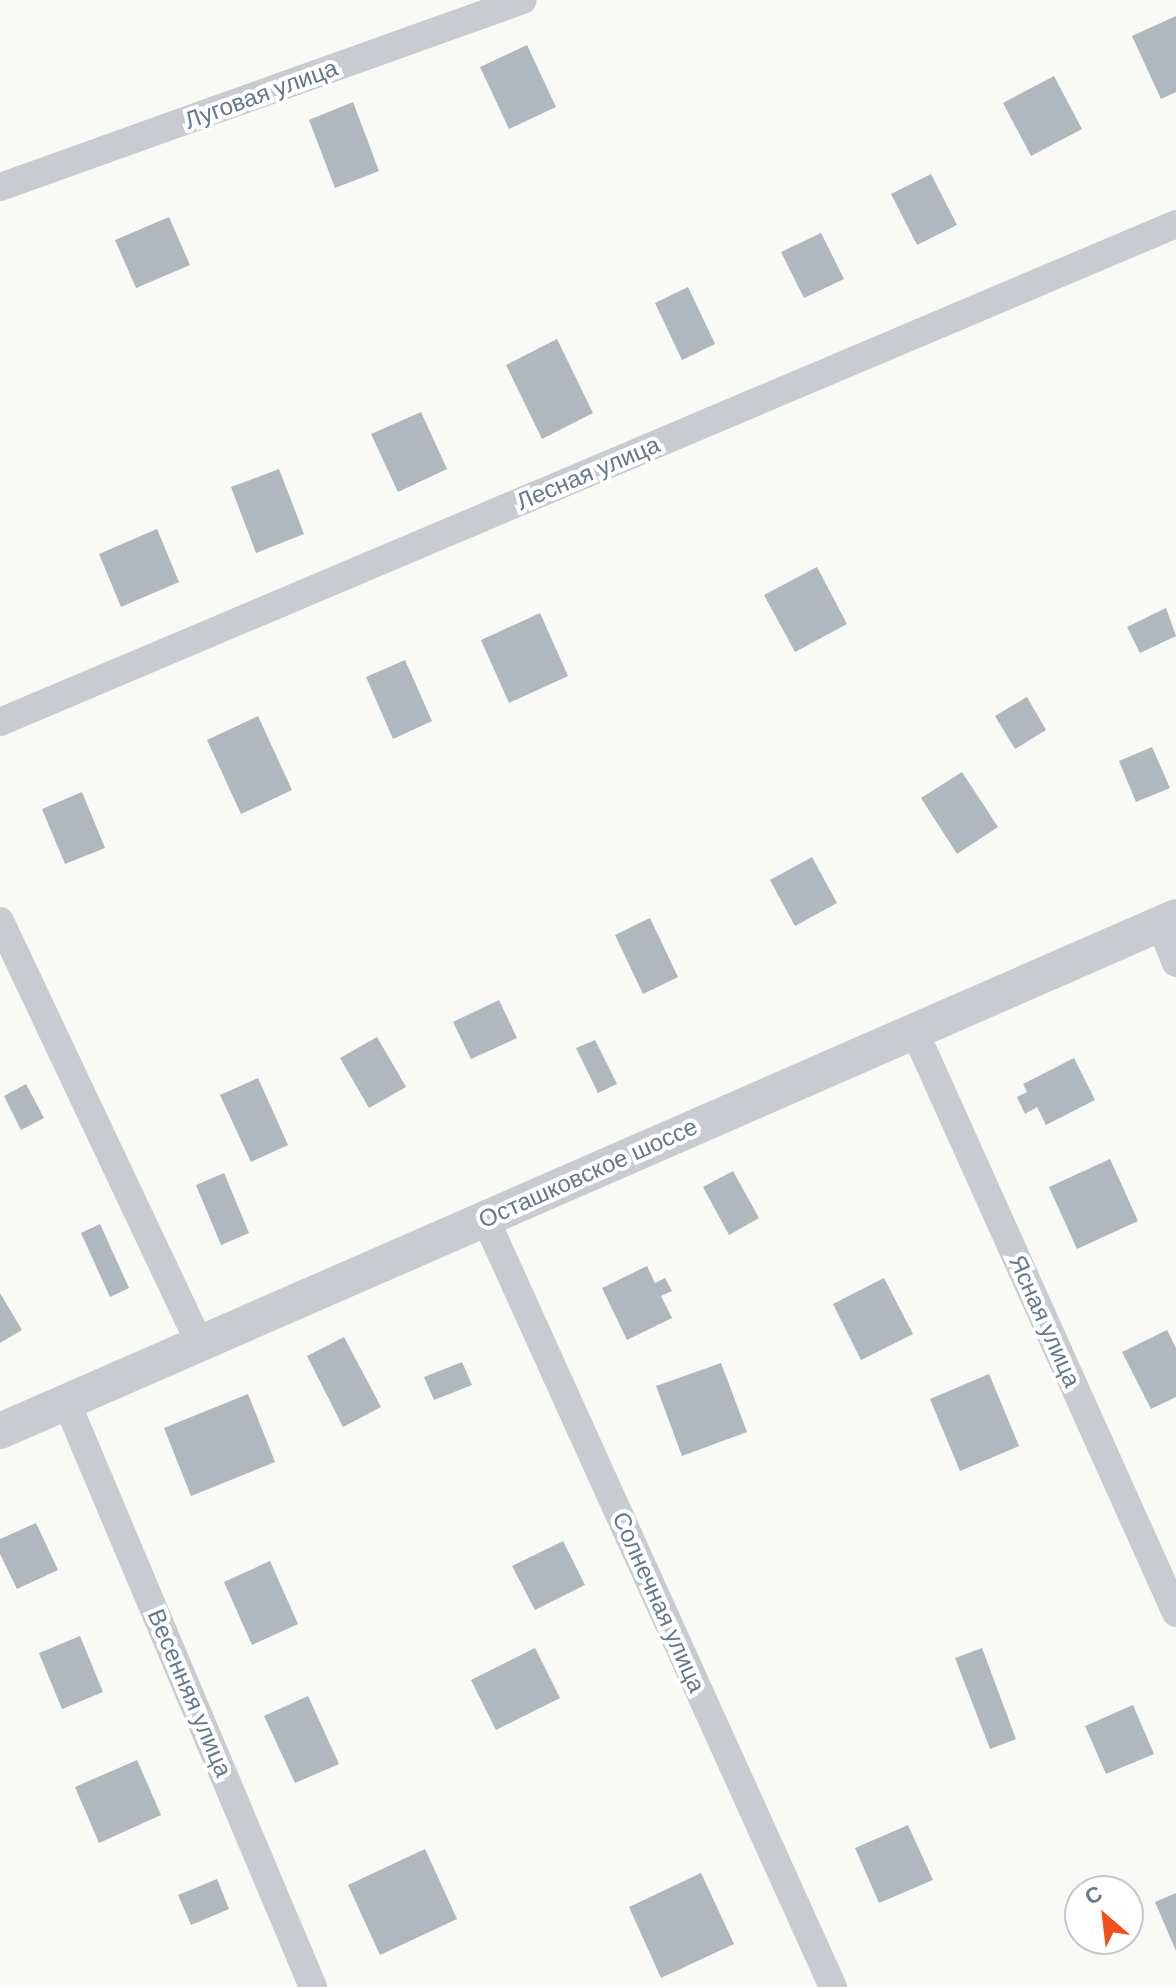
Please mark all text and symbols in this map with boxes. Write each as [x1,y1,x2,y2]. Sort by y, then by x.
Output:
street label: Луговая улица [181,53,341,135]
street label: Лесная улица [512,430,664,516]
street label: Осташковское шоссе [474,1112,702,1234]
street label: Ясная улица [1003,1251,1087,1391]
street label: Солнечная улица [606,1507,712,1697]
street label: Весенняя улица [142,1605,238,1781]
north arrow [1064,1875,1144,1955]
text: С [1080,1879,1107,1912]

